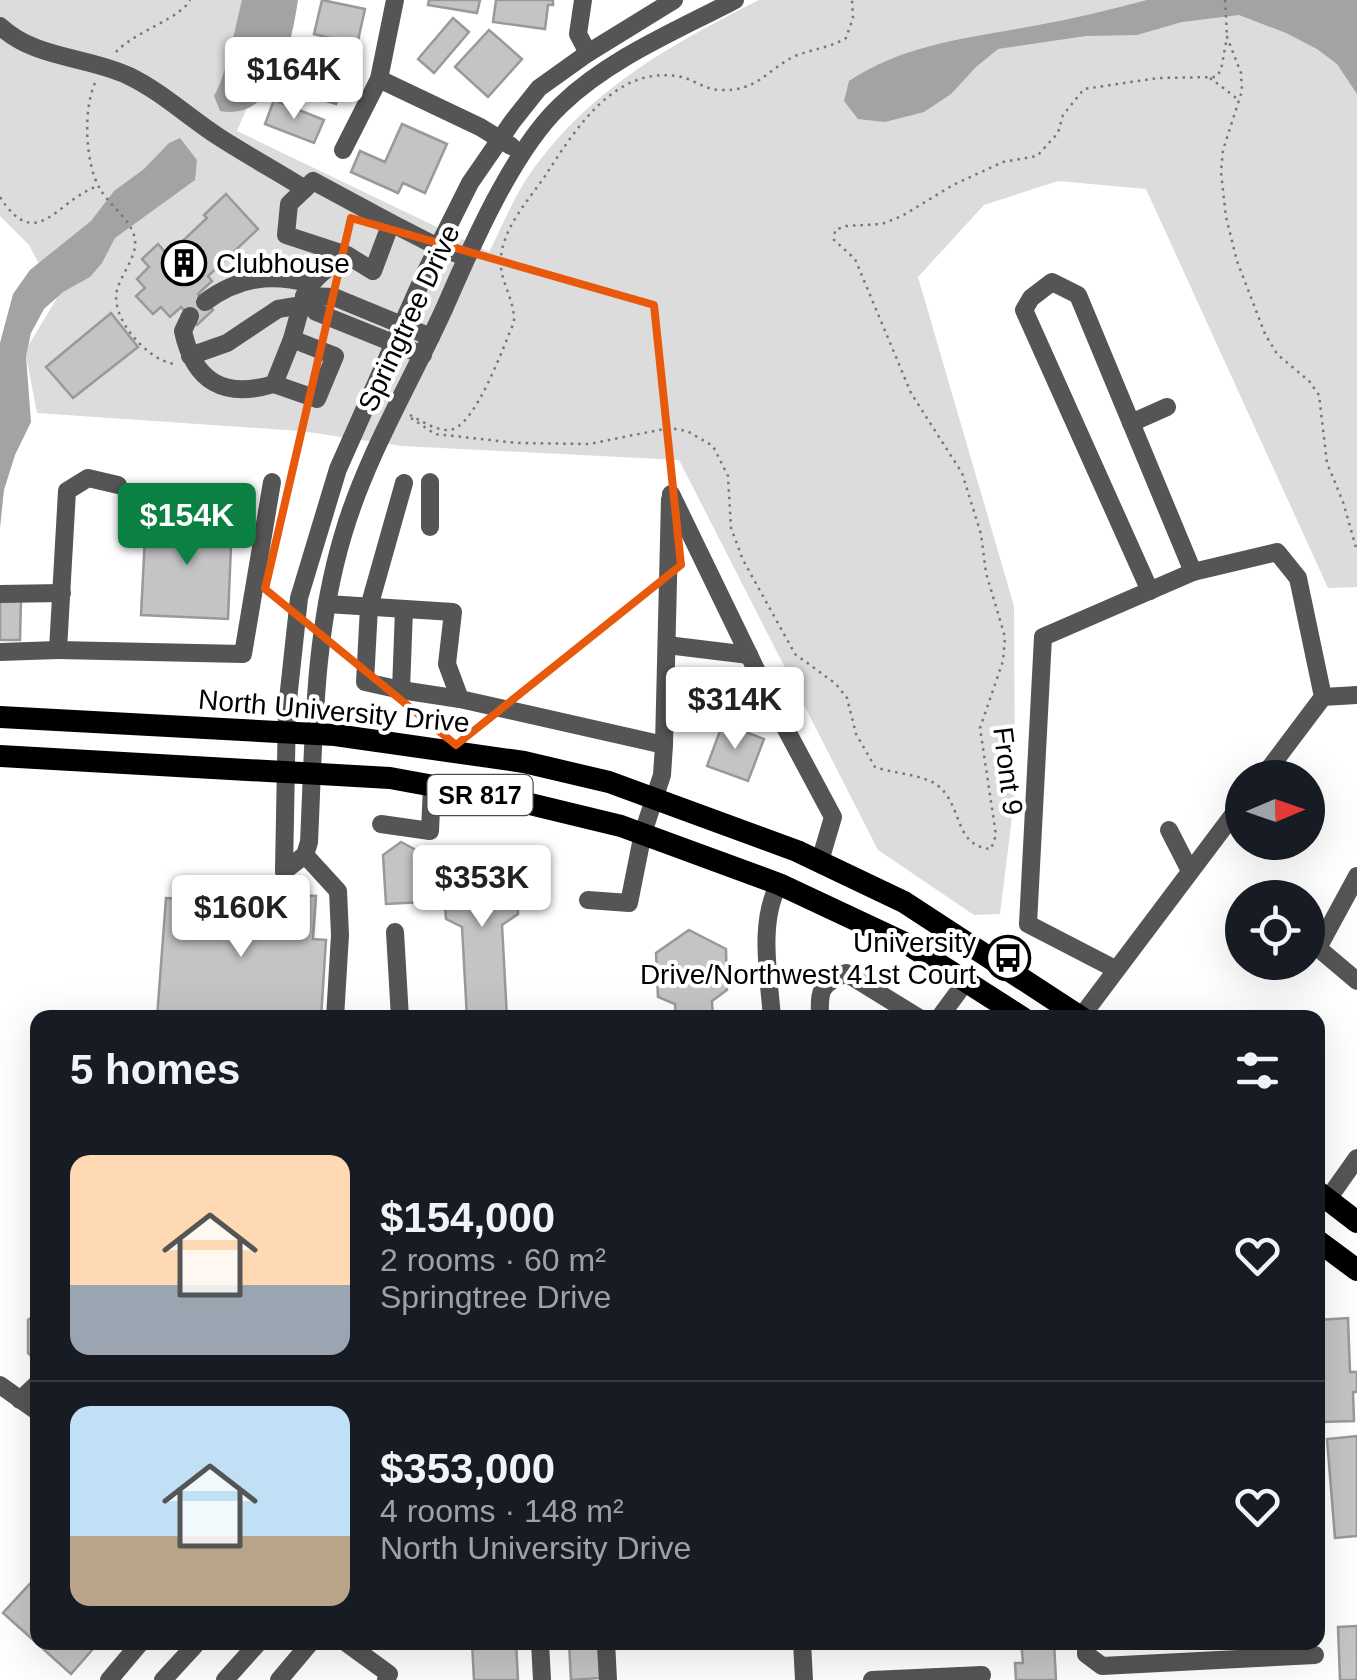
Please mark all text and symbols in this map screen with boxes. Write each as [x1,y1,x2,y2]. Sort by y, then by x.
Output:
pin: $164K [224,37,364,122]
text: $164K [247,51,341,87]
street label: Springtree Drive [352,220,466,416]
building icon: Clubhouse [161,240,207,286]
place label: Clubhouse [216,248,350,279]
pin: $154K [117,483,257,568]
text: $154K [140,497,234,533]
pin: $314K [665,667,805,752]
text: $314K [688,681,782,717]
street label: North University Drive [197,684,471,738]
street label: Front 9 [987,725,1029,817]
north arrow [1225,760,1325,860]
map controls [1225,760,1325,980]
road number: SR 817 [428,775,532,815]
pin: $353K [412,845,552,930]
text: $353K [435,859,529,895]
pin: $160K [171,875,311,960]
button: locate [1225,880,1325,980]
text: $160K [194,889,288,925]
place label: University Drive/Northwest 41st Court [640,927,976,990]
bus stop icon: University Drive/Northwest 41st Court [985,935,1031,981]
icon: filters [1230,1043,1285,1098]
text: 5 homes [70,1046,240,1093]
text: $154,000 [380,1194,555,1241]
icon: home [150,1195,270,1315]
icon: heart [1230,1228,1285,1283]
text: 2 rooms · 60 m² [380,1242,606,1278]
text: Springtree Drive [380,1279,611,1315]
text: $353,000 [380,1445,555,1492]
icon: home [150,1446,270,1566]
icon: heart [1230,1479,1285,1534]
text: 4 rooms · 148 m² [380,1493,624,1529]
text: North University Drive [380,1530,691,1566]

